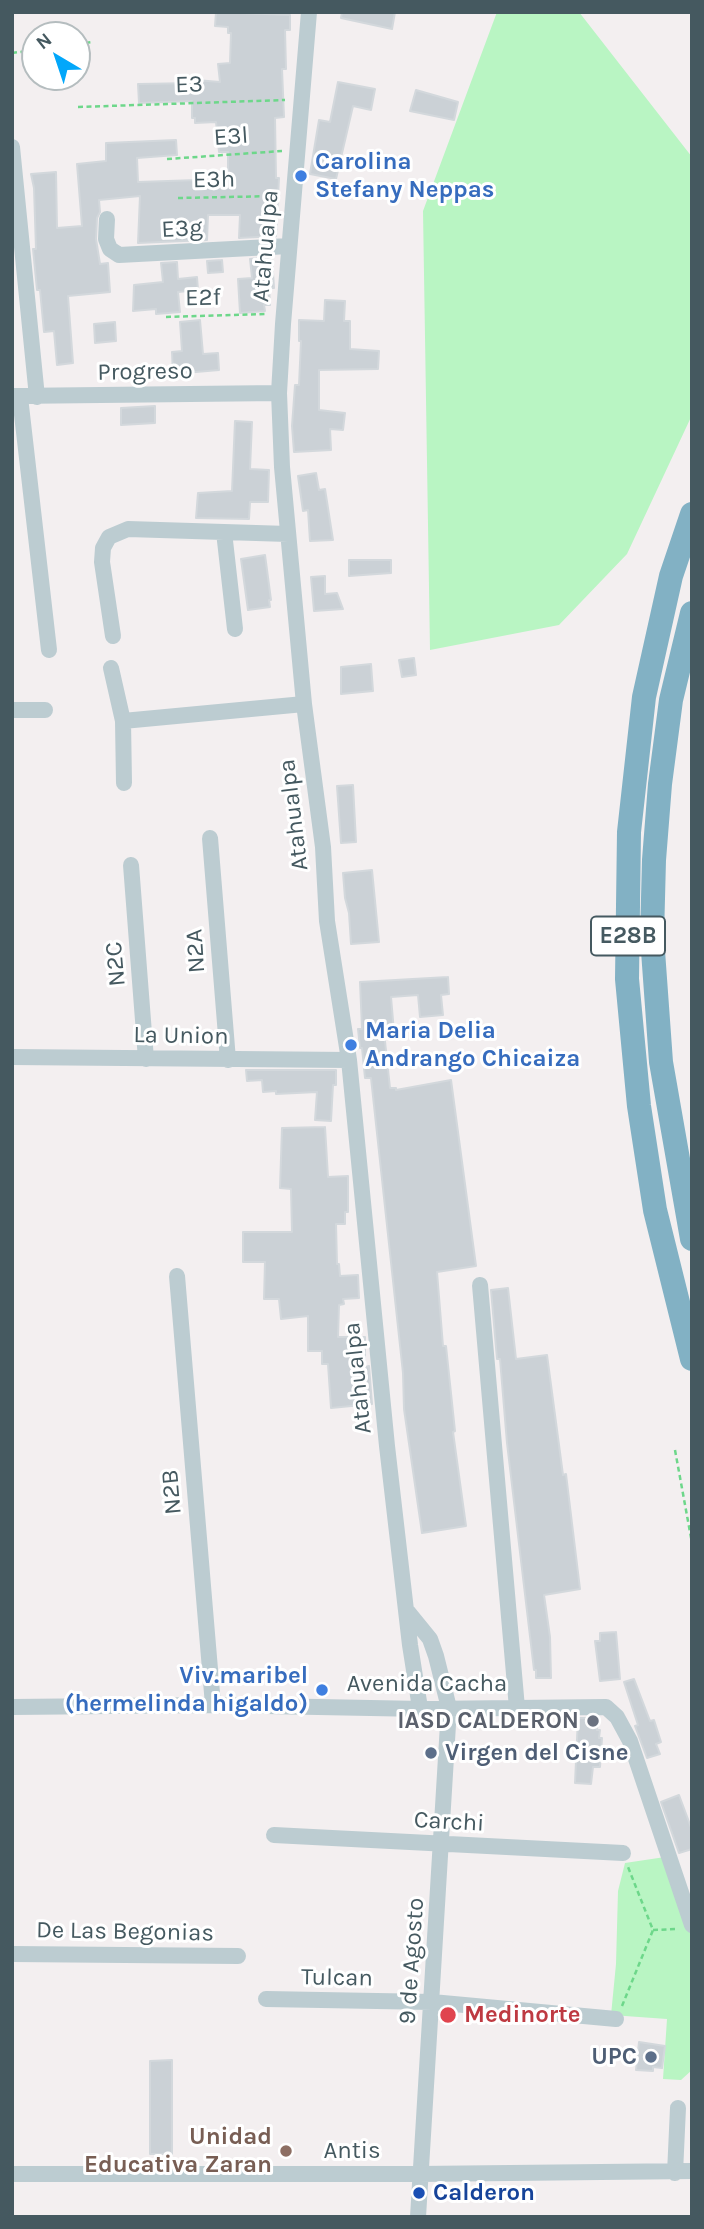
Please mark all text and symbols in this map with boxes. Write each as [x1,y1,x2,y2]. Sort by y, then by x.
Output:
north arrow [21,21,91,91]
text: N [32,28,56,54]
street label: E3 [175,70,203,100]
street label: E3l [213,121,249,153]
place label: Carolina Stefany Neppas [315,148,494,204]
street label: E3h [193,165,235,195]
marker: Carolina Stefany Neppas [293,168,309,184]
street label: Atahualpa [247,189,285,303]
street label: E3g [161,214,203,244]
street label: E2f [185,283,221,313]
street label: Progreso [97,357,193,387]
street label: Atahualpa [273,758,315,872]
road number: E28B [591,917,665,956]
street label: N2A [180,928,212,974]
street label: N2C [100,940,132,988]
place label: Maria Delia Andrango Chicaiza [365,1017,580,1073]
street label: La Union [133,1021,229,1051]
marker: Maria Delia Andrango Chicaiza [343,1037,359,1053]
street label: Atahualpa [338,1321,378,1435]
street label: N2B [156,1468,188,1516]
place label: Viv.maribel (hermelinda higaldo) [65,1662,308,1718]
street label: Avenida Cacha [347,1670,507,1698]
marker: Viv.maribel (hermelinda higaldo) [314,1682,330,1698]
place label: IASD CALDERON [397,1707,579,1735]
marker: IASD CALDERON [585,1713,601,1729]
place label: Virgen del Cisne [445,1739,629,1767]
marker: Virgen del Cisne [423,1745,439,1761]
street label: Carchi [413,1806,485,1838]
street label: 9 de Agosto [393,1897,431,2025]
street label: De Las Begonias [36,1916,214,1948]
street label: Tulcan [301,1963,373,1993]
place label: Medinorte [464,2001,580,2029]
marker: Medinorte [438,2005,458,2025]
place label: UPC [591,2043,637,2071]
marker: UPC [643,2049,659,2065]
place label: Unidad Educativa Zaran [84,2123,272,2179]
street label: Antis [323,2137,381,2165]
marker: Unidad Educativa Zaran [278,2143,294,2159]
place label: Calderon [433,2179,535,2207]
marker: Calderon [411,2185,427,2201]

